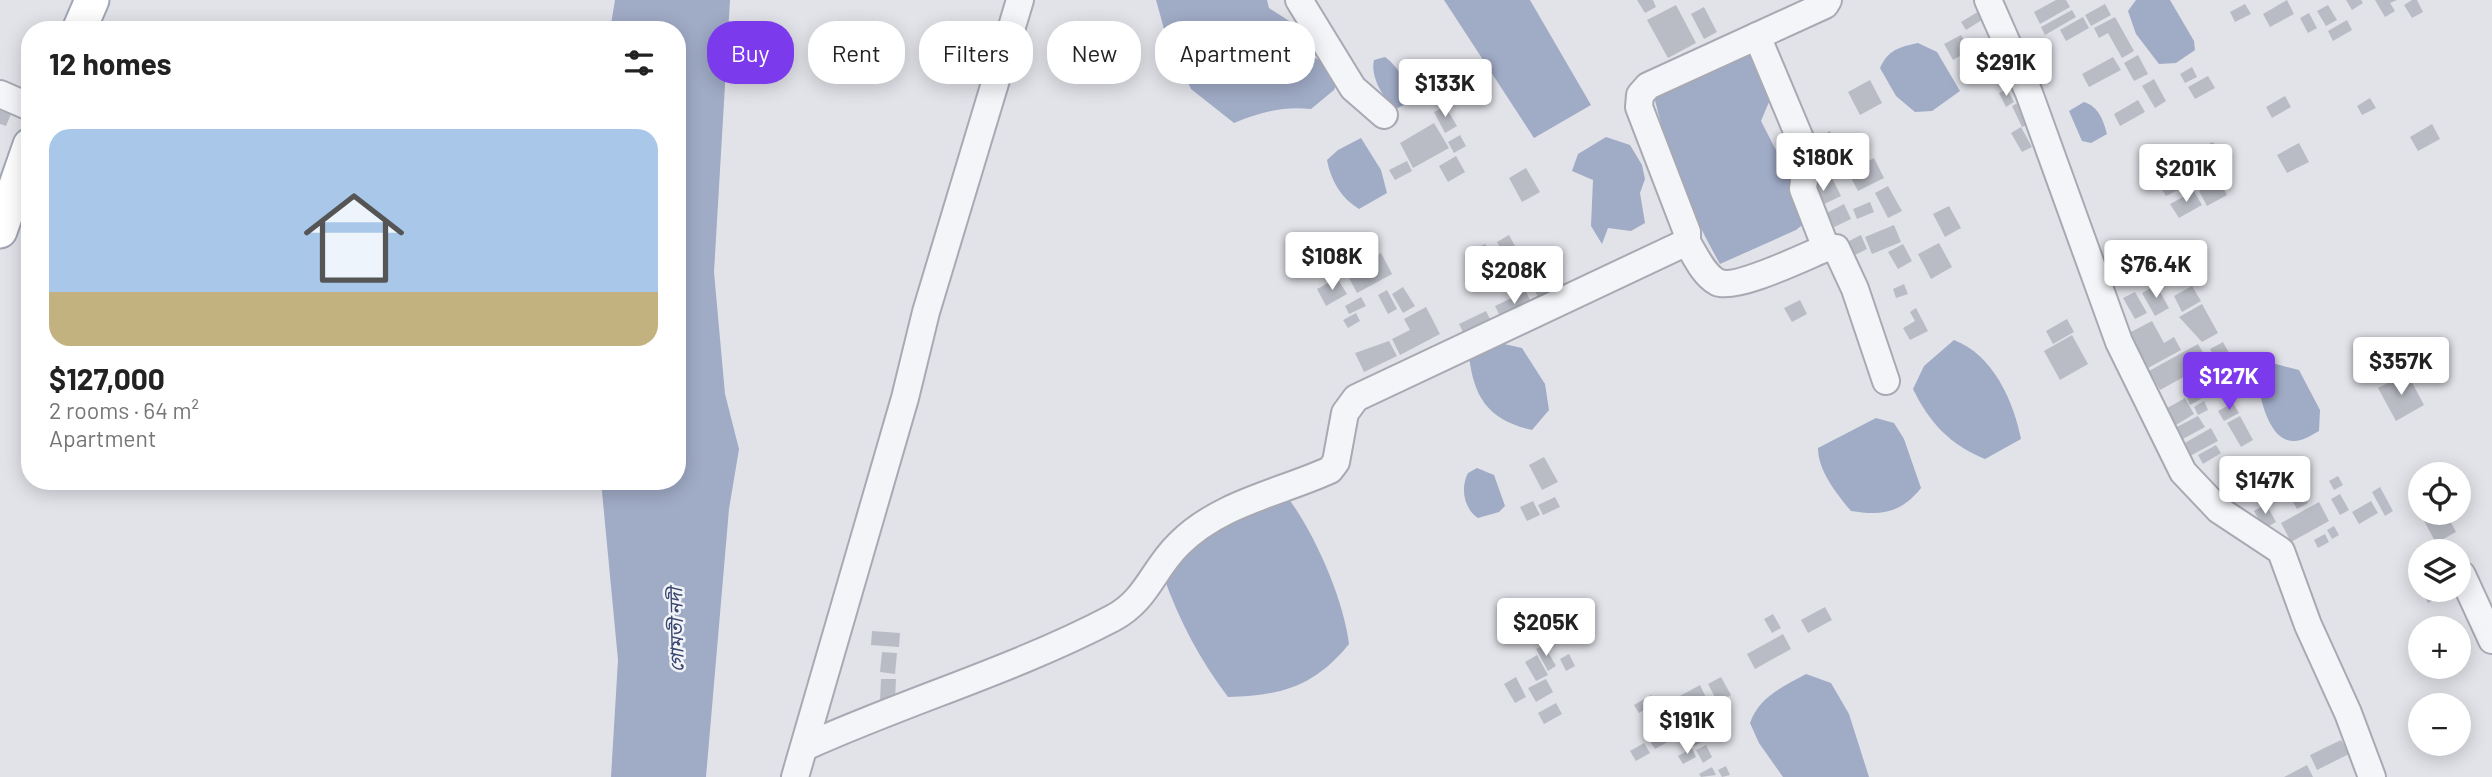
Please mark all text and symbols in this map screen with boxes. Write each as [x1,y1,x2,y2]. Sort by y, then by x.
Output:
chip: Buy [707,21,794,84]
chip: Rent [808,21,905,84]
chip: Filters [919,21,1033,84]
chip: New [1047,21,1141,84]
chip: Apartment [1155,21,1315,84]
pin: $291K [1957,38,2055,98]
icon: filters [620,44,658,82]
text: 12 homes [49,45,172,81]
text: $291K [1976,47,2036,75]
pin: $133K [1396,60,1494,119]
text: $133K [1415,68,1475,96]
pin: $180K [1774,134,1872,193]
text: $180K [1792,142,1854,170]
pin: $201K [2137,144,2235,204]
text: $201K [2155,153,2217,181]
icon: home [291,175,417,301]
pin: $108K [1283,232,1381,292]
pin: $76.4K [2099,240,2213,300]
text: $108K [1301,241,1363,269]
pin: $208K [1465,246,1563,306]
text: $76.4K [2120,249,2192,277]
text: $208K [1481,255,1547,283]
pin: $357K [2352,338,2450,397]
text: $357K [2369,346,2433,374]
pin: $127K [2180,352,2278,412]
text: $127,000 [49,360,165,396]
text: $127K [2199,361,2259,389]
text: 2 rooms · 64 m² [49,396,199,424]
text: Apartment [49,424,156,452]
pin: $147K [2216,456,2314,516]
map controls [2408,462,2471,756]
button: locate [2408,462,2471,525]
text: $147K [2235,465,2295,493]
button: layers [2408,539,2471,602]
water label: গোমতী নদী [663,584,688,672]
pin: $205K [1497,598,1595,658]
text: $205K [1513,607,1579,635]
button: + [2408,616,2471,679]
button: − [2408,693,2471,756]
pin: $191K [1638,696,1736,756]
text: $191K [1659,705,1715,733]

